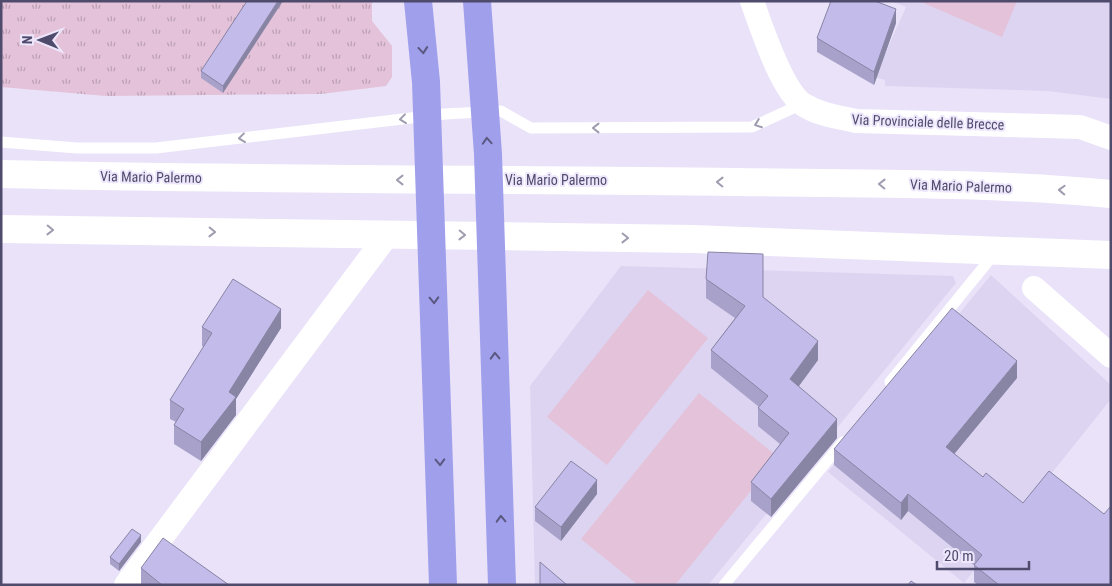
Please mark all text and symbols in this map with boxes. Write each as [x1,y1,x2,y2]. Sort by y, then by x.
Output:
north arrow [15,15,65,65]
text: N [19,35,35,44]
one-way arrow [417,46,428,54]
street label: Via Provinciale delle Brecce [851,111,1005,133]
one-way arrow [399,113,407,124]
one-way arrow [754,118,762,128]
one-way arrow [591,123,599,133]
one-way arrow [237,132,245,143]
one-way arrow [482,137,493,145]
street label: Via Mario Palermo [100,168,202,186]
street label: Via Mario Palermo [505,172,607,188]
one-way arrow [396,174,404,185]
street label: Via Mario Palermo [910,176,1012,196]
one-way arrow [716,177,724,187]
one-way arrow [878,179,886,189]
one-way arrow [1058,184,1066,195]
one-way arrow [46,224,54,235]
one-way arrow [209,226,217,237]
one-way arrow [459,230,467,241]
one-way arrow [622,233,629,243]
one-way arrow [429,296,439,304]
one-way arrow [490,352,501,360]
one-way arrow [435,458,445,466]
one-way arrow [496,514,506,522]
scale bar [937,538,1030,570]
text: 20 m [944,547,974,565]

